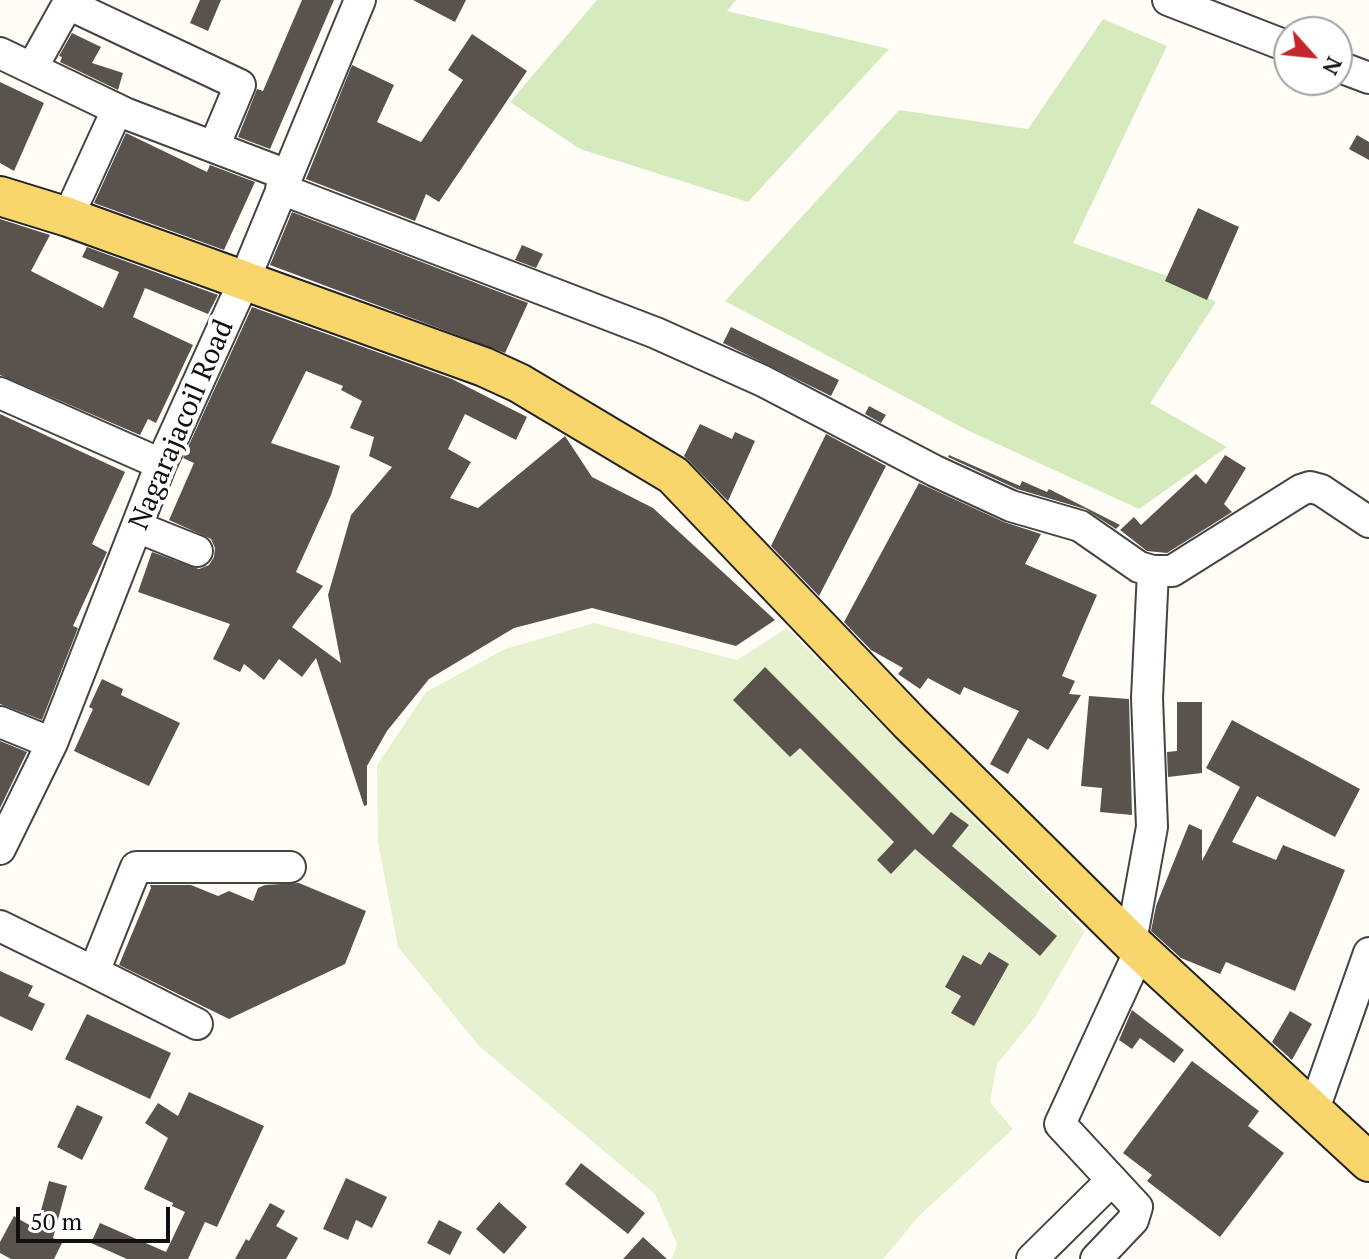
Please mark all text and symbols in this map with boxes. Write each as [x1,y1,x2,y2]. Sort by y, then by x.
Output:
north arrow [1273,16,1353,96]
text: N [1316,52,1350,80]
street label: Nagarajacoil Road [123,315,241,535]
scale bar [20,1191,174,1241]
text: 50 m [30,1205,82,1237]

